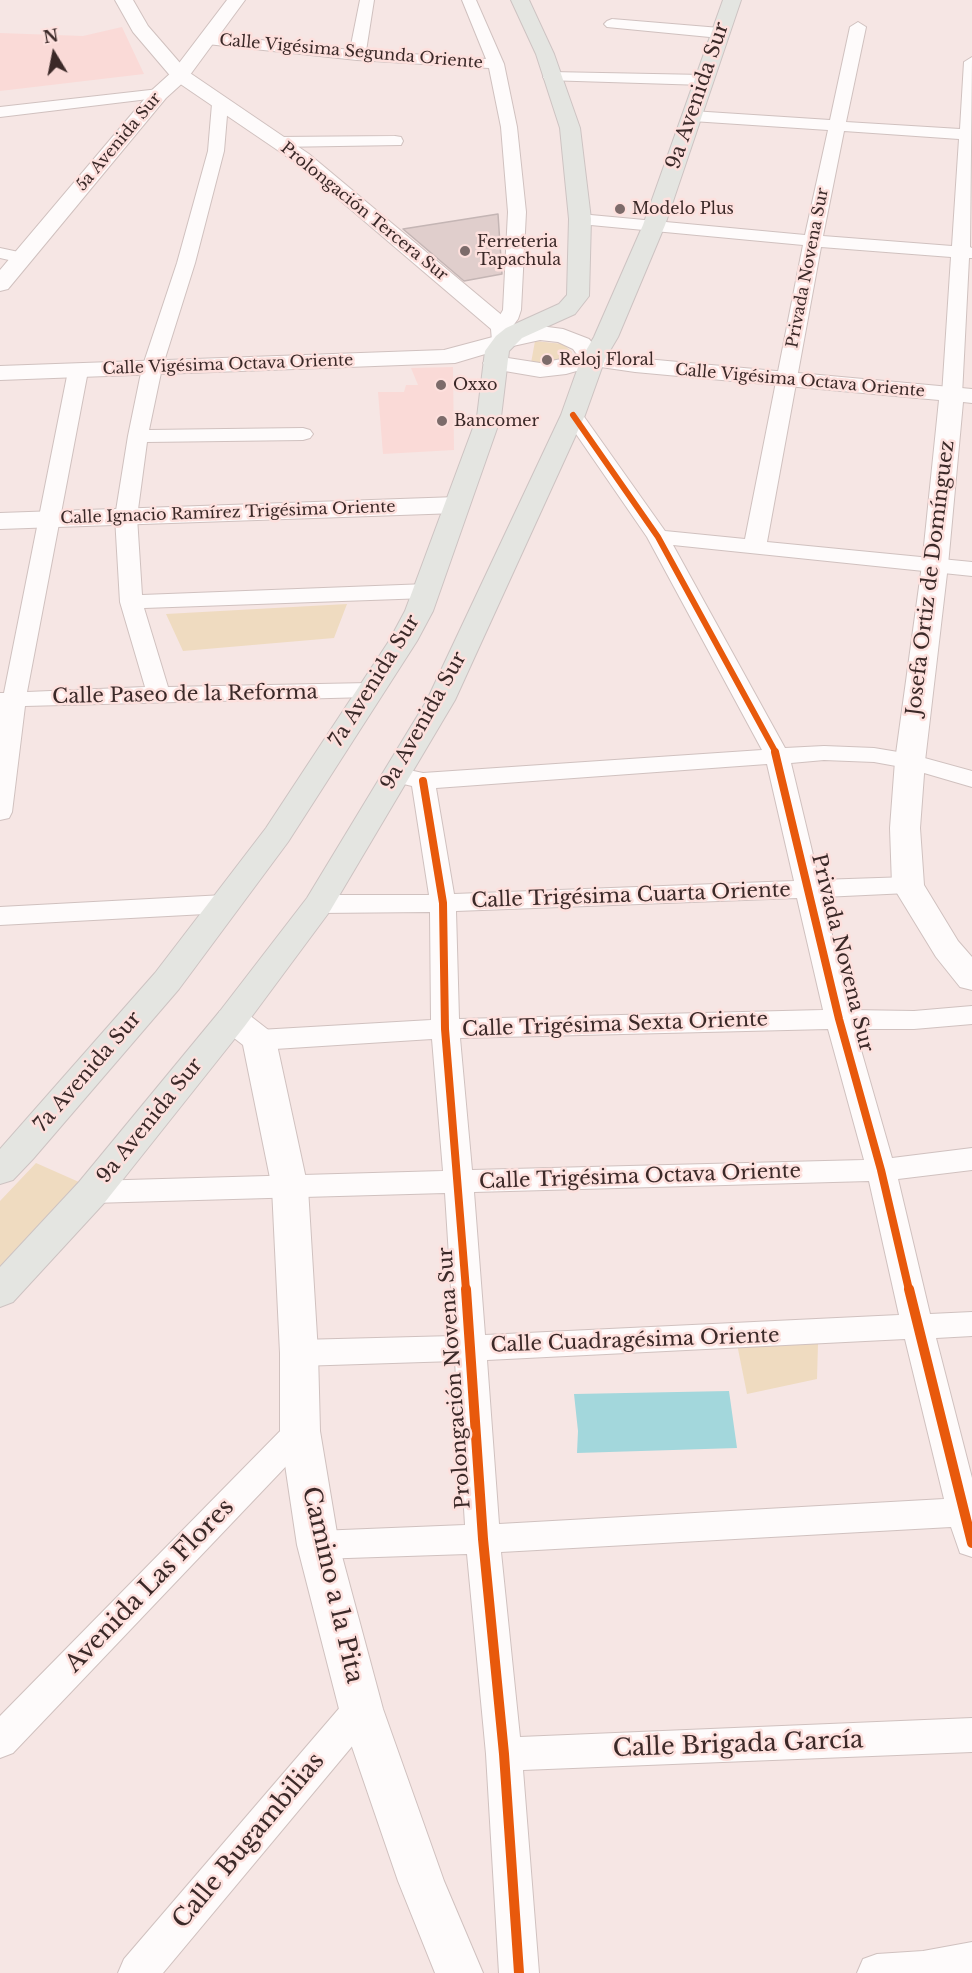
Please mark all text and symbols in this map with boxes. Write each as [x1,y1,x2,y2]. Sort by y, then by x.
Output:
street label: 9a Avenida Sur [662,19,734,173]
north arrow [24,24,84,84]
text: N [42,25,60,47]
street label: Calle Vigésima Segunda Oriente [218,31,484,73]
street label: 5a Avenida Sur [72,89,166,195]
street label: Prolongación Tercera Sur [277,139,451,285]
street label: Privada Novena Sur [783,186,833,350]
place label: Modelo Plus [632,199,734,219]
marker: Modelo Plus [613,202,627,216]
place label: Ferreteria Tapachula [477,232,561,270]
marker: Ferreteria Tapachula [458,244,472,258]
place label: Reloj Floral [559,350,654,370]
street label: Calle Vigésima Octava Oriente [102,351,354,379]
marker: Reloj Floral [540,353,554,367]
street label: Calle Vigésima Octava Oriente [674,361,926,401]
place label: Oxxo [453,375,497,395]
marker: Oxxo [434,378,448,392]
place label: Bancomer [454,411,539,431]
marker: Bancomer [435,414,449,428]
street label: Josefa Ortiz de Domínguez [902,439,960,717]
street label: Calle Ignacio Ramírez Trigésima Oriente [60,498,396,528]
street label: 7a Avenida Sur [325,611,425,751]
street label: 9a Avenida Sur [376,648,472,794]
street label: Calle Paseo de la Reforma [52,681,318,709]
street label: Privada Novena Sur [806,852,878,1054]
street label: Calle Trigésima Cuarta Oriente [471,878,791,914]
street label: 7a Avenida Sur [29,1007,147,1137]
street label: Calle Trigésima Sexta Oriente [462,1008,768,1042]
street label: 9a Avenida Sur [92,1054,208,1188]
street label: Calle Trigésima Octava Oriente [479,1159,801,1195]
street label: Prolongación Novena Sur [434,1246,476,1510]
street label: Calle Cuadragésima Oriente [490,1324,780,1358]
street label: Camino a la Pita [295,1484,369,1686]
street label: Avenida Las Flores [60,1493,240,1679]
street label: Calle Brigada García [612,1726,864,1764]
street label: Calle Bugambilias [167,1747,331,1935]

